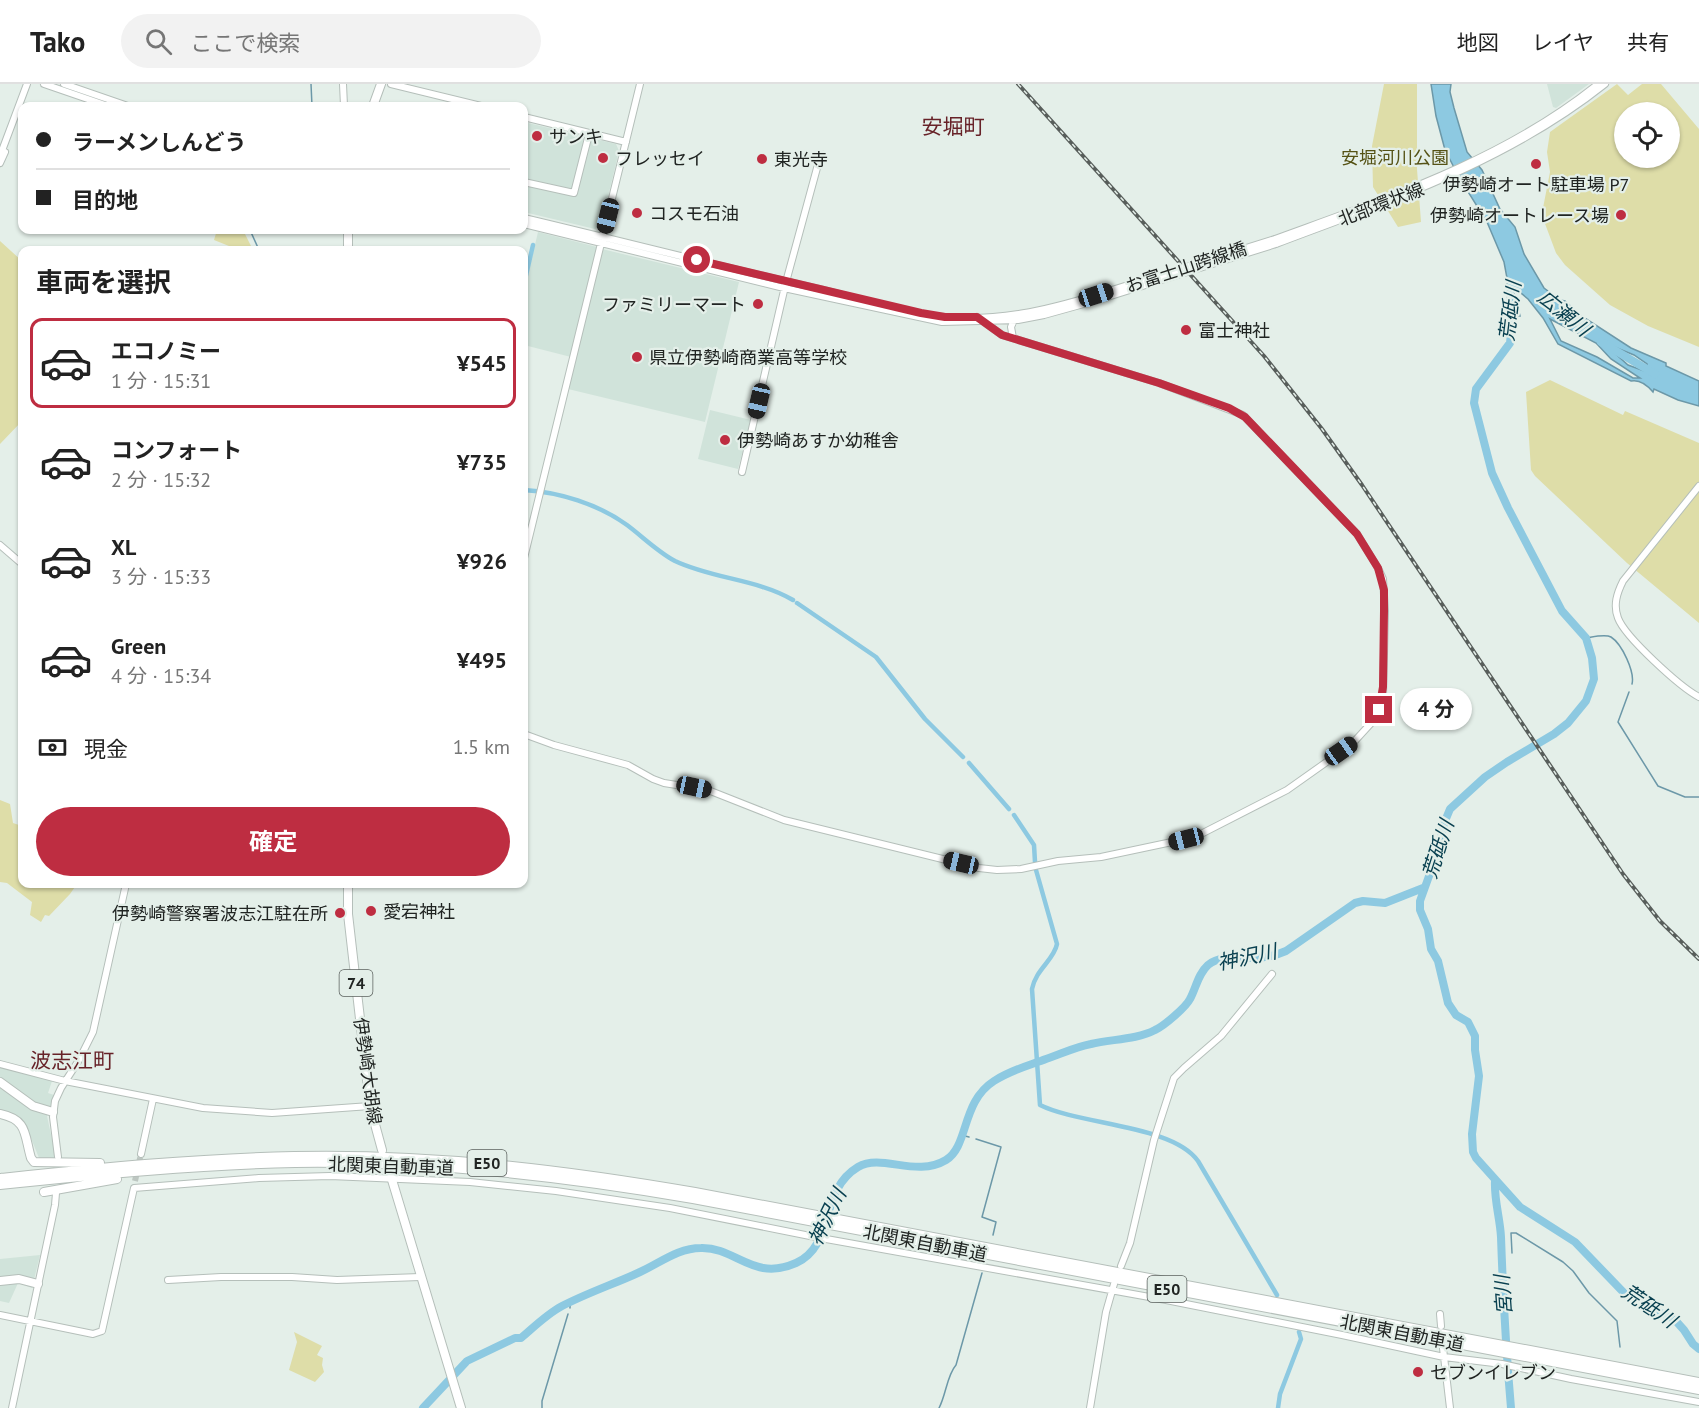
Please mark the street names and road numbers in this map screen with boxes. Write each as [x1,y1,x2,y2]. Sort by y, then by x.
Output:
street label: 北部環状線 [1335,177,1427,231]
street label: お富士山跨線橋 [1123,237,1249,297]
road number: 74 [340,970,372,996]
street label: 伊勢崎大胡線 [349,1016,387,1126]
road number: E50 [468,1150,506,1176]
street label: 北関東自動車道 [328,1152,454,1180]
street label: 北関東自動車道 [861,1220,989,1266]
road number: E50 [1148,1276,1186,1302]
street label: 北関東自動車道 [1338,1310,1466,1356]

